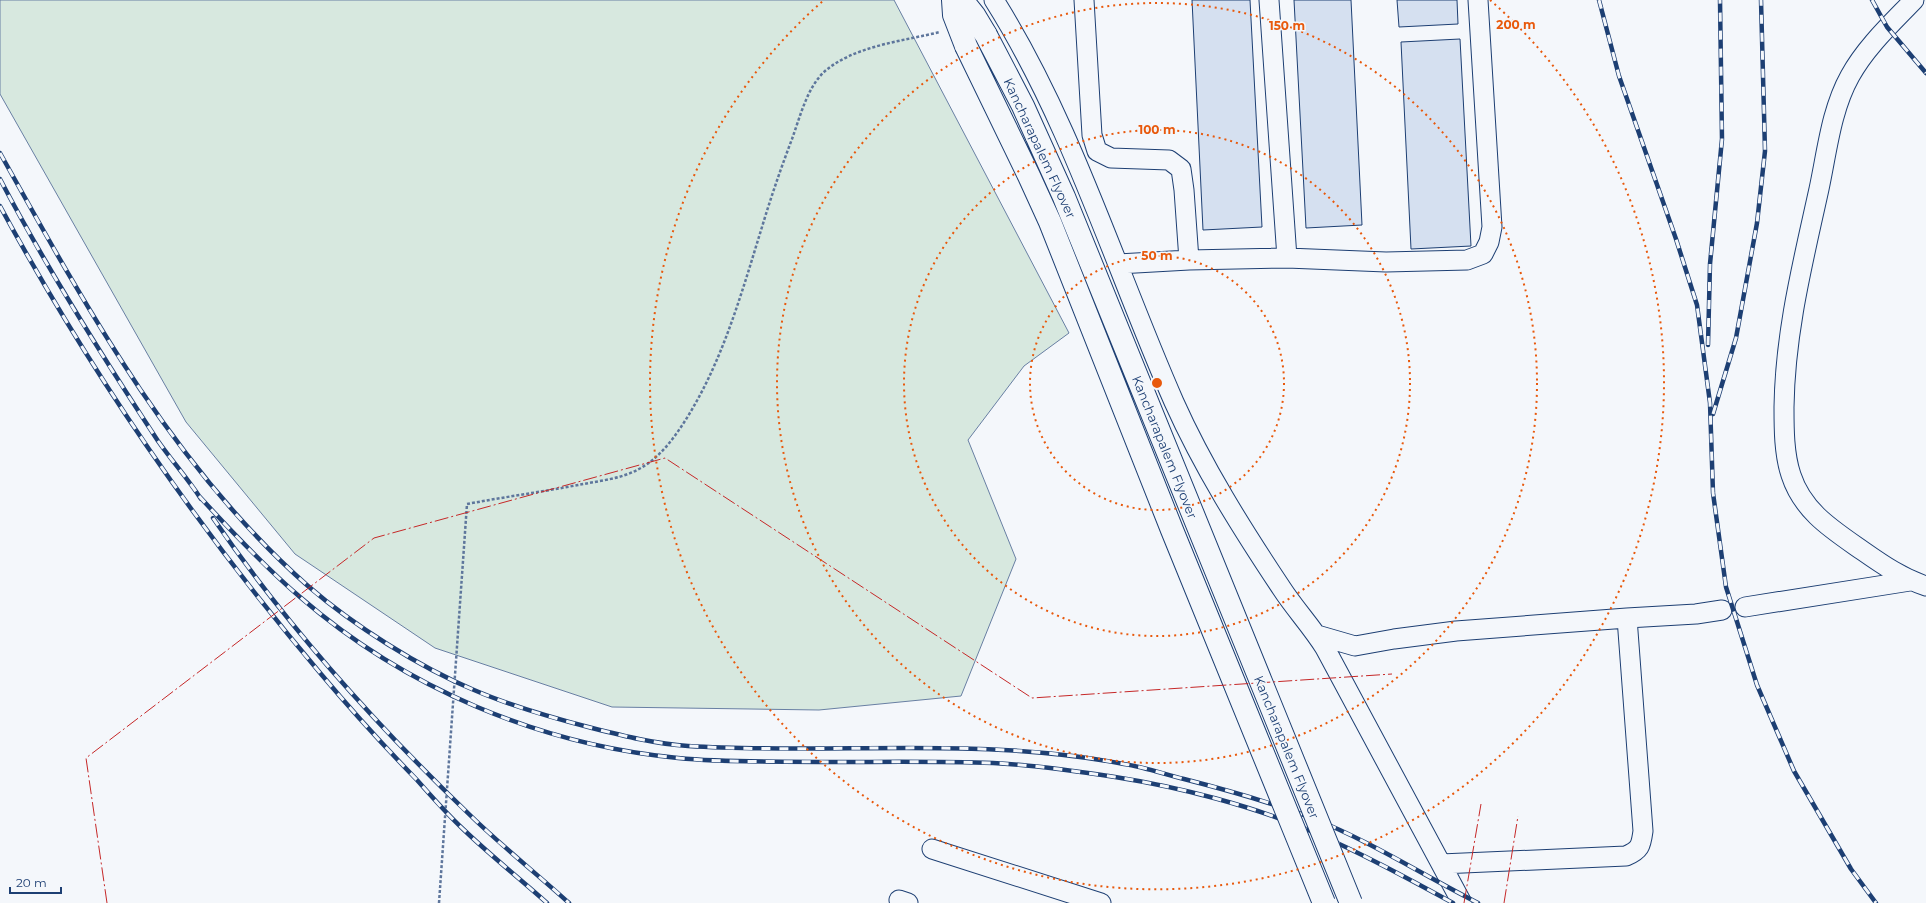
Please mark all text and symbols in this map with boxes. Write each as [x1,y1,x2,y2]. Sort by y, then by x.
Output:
text: 200 m [1496,17,1536,32]
text: 150 m [1269,18,1305,33]
street label: Kancharapalem Flyover [1000,75,1080,221]
text: 100 m [1139,122,1175,137]
text: 50 m [1141,248,1173,263]
street label: Kancharapalem Flyover [1129,373,1201,521]
centre of rings [1150,376,1164,390]
street label: Kancharapalem Flyover [1251,673,1323,821]
scale bar [10,869,61,895]
text: 20 m [16,875,47,890]

